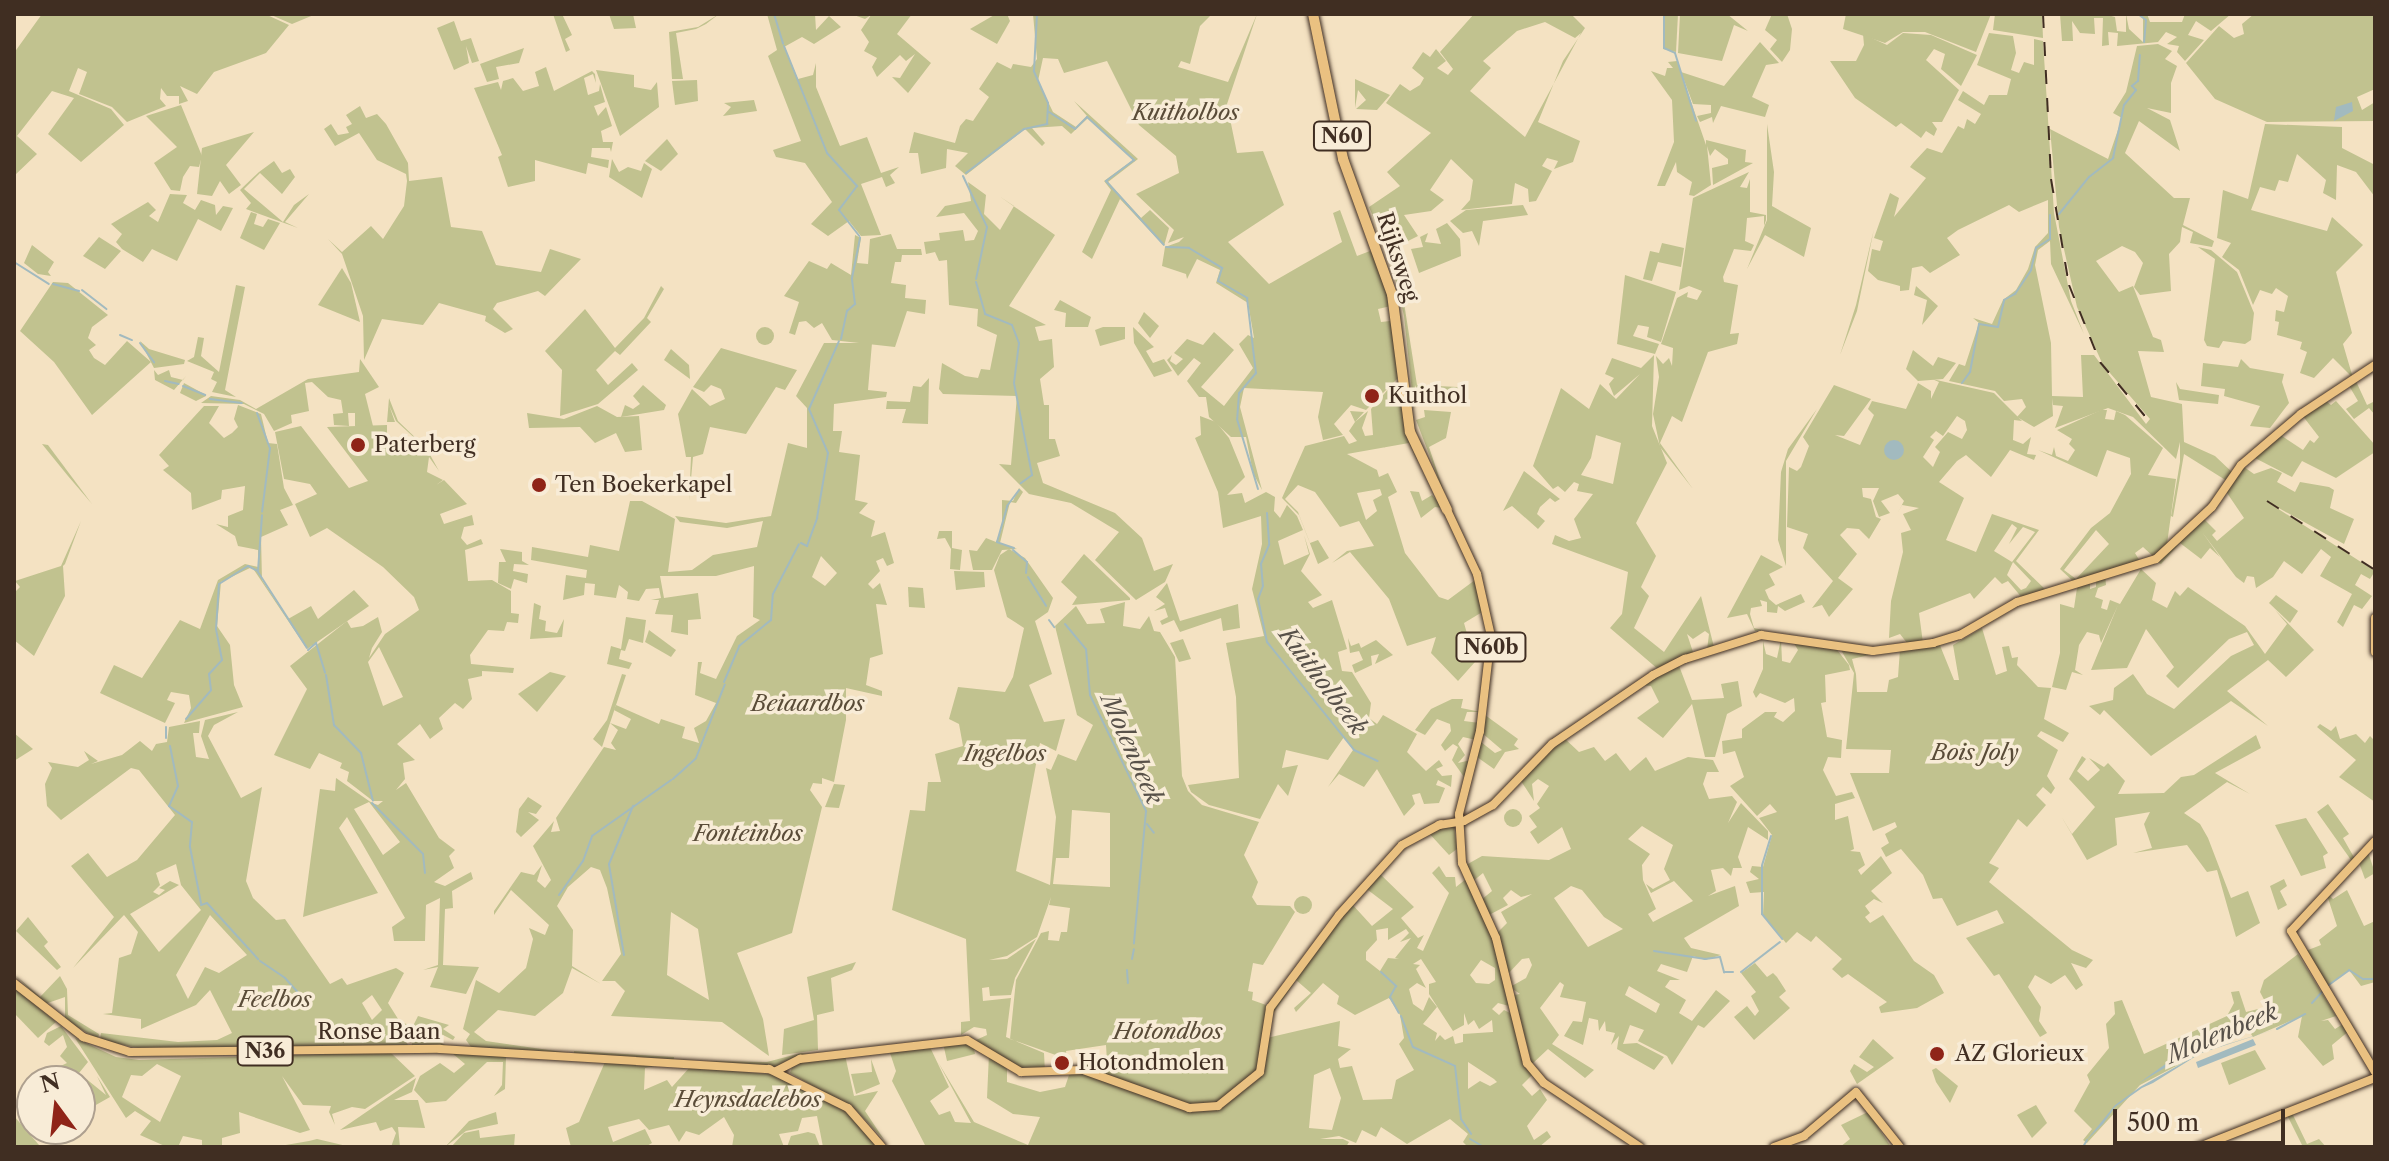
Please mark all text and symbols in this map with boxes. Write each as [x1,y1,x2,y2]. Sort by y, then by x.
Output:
park label: Kuitholbos [1133,100,1239,126]
road number: N60 [1312,120,1372,152]
street label: Rijksweg [1371,209,1425,305]
place label: Kuithol [1388,383,1467,409]
marker: Kuithol [1363,387,1381,405]
place label: Paterberg [374,432,476,458]
marker: Paterberg [349,436,367,454]
place label: Ten Boekerkapel [555,472,732,498]
marker: Ten Boekerkapel [530,476,548,494]
water label: Kuitholbeek [1273,621,1373,741]
road number: N60b [1455,631,1527,663]
water label: Molenbeek [1095,689,1169,809]
park label: Beiaardbos [751,691,865,717]
park label: Bois Joly [1931,740,2019,766]
park label: Ingelbos [964,741,1046,767]
park label: Fonteinbos [693,821,803,847]
park label: Feelbos [238,987,312,1013]
water label: Molenbeek [2162,997,2282,1069]
street label: Ronse Baan [317,1019,441,1045]
park label: Hotondbos [1113,1019,1223,1045]
road number: N36 [235,1035,295,1067]
place label: AZ Glorieux [1955,1041,2084,1067]
marker: AZ Glorieux [1926,1043,1948,1065]
place label: Hotondmolen [1078,1050,1225,1076]
marker: Hotondmolen [1053,1054,1071,1072]
north arrow [16,1065,96,1145]
text: N [37,1068,63,1099]
park label: Heynsdaelebos [674,1087,822,1113]
scale bar [2117,1093,2289,1143]
text: 500 m [2127,1108,2199,1137]

